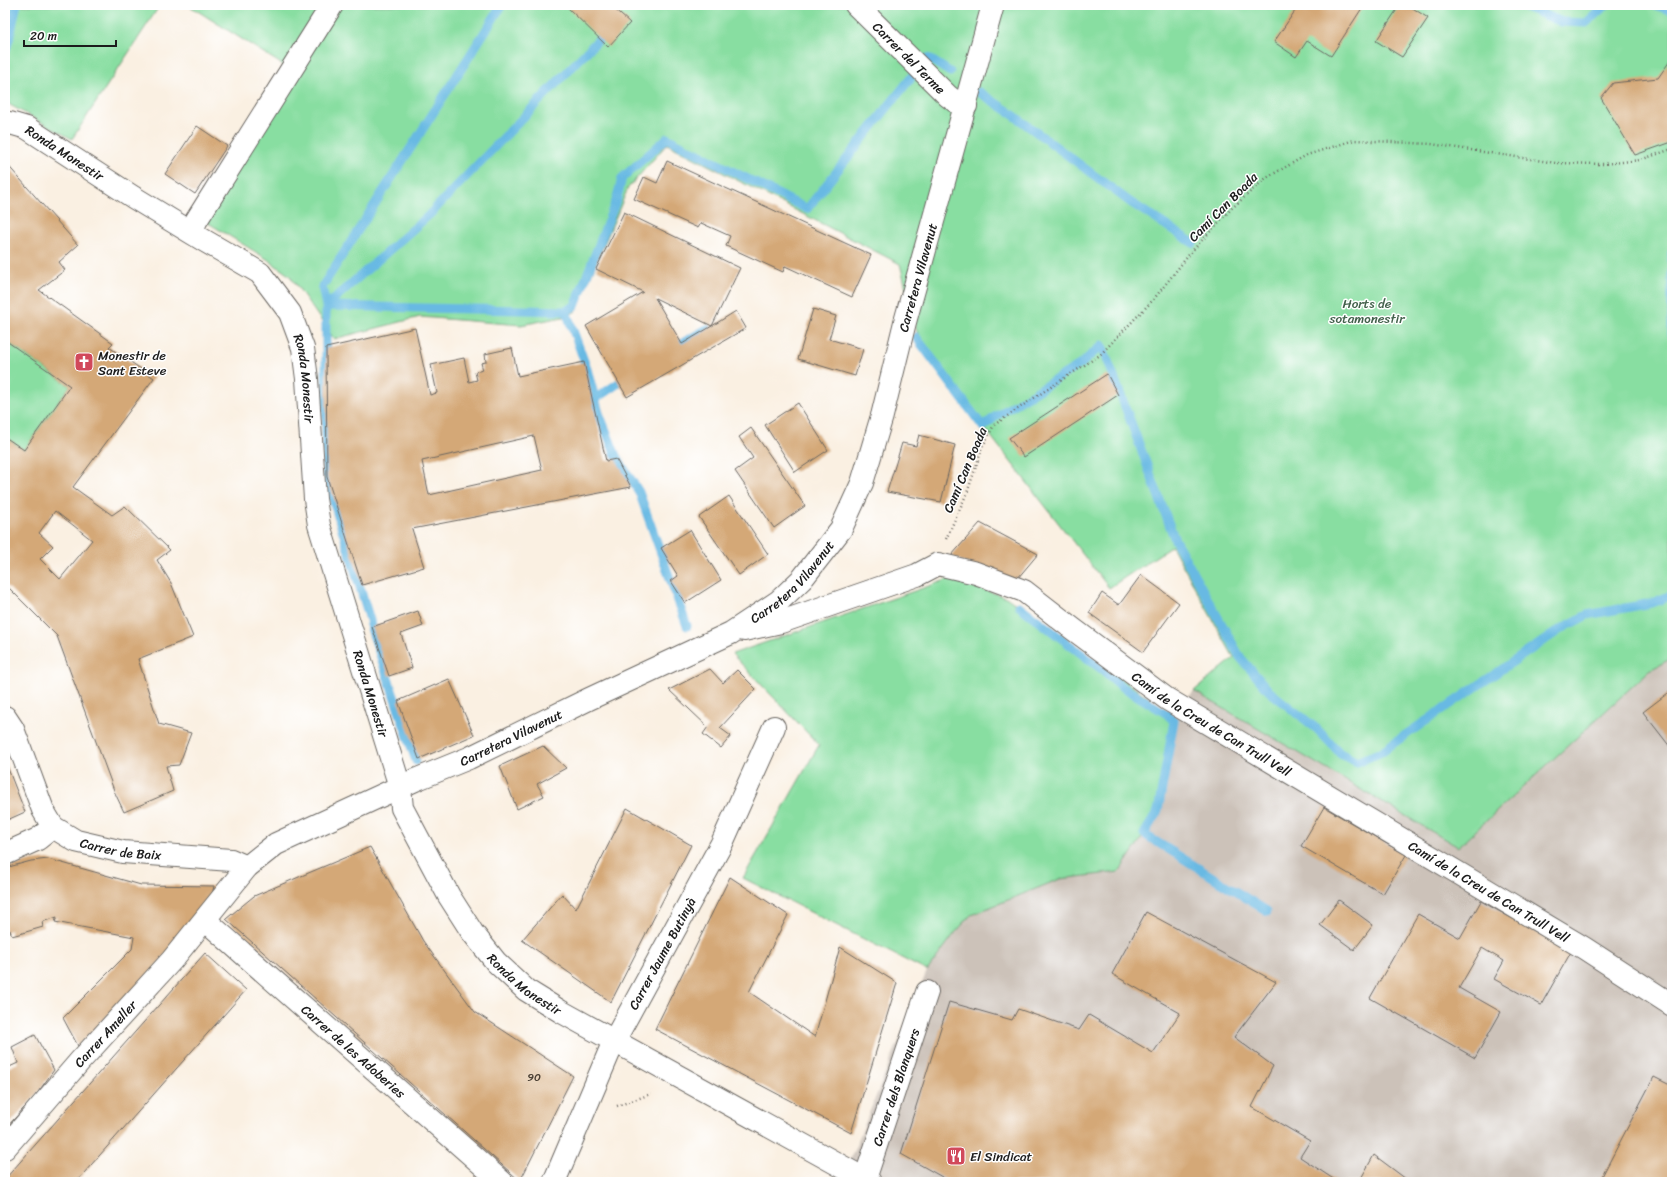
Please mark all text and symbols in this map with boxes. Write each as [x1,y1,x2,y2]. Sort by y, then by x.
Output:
street label: Carrer del Terme [867,16,952,100]
scale bar [24,22,116,48]
text: 20 m [30,25,57,47]
street label: Ronda Monestir [21,118,110,187]
street label: Camí Can Boada [1183,166,1264,247]
street label: Carretera Vilavenut [891,220,944,334]
park label: Horts de sotamonestir [1328,292,1405,330]
street label: Ronda Monestir [287,330,321,425]
place label: Monestir de Sant Esteve [98,344,167,382]
church icon: Monestir de Sant Esteve [73,351,95,373]
street label: Camí Can Boada [937,423,994,517]
street label: Carretera Vilavenut [745,535,840,629]
street label: Ronda Monestir [347,647,396,741]
street label: Camí de la Creu de Can Trull Vell [1127,665,1296,783]
street label: Carretera Vilavenut [456,702,567,772]
street label: Carrer de Baix [78,831,163,866]
street label: Camí de la Creu de Can Trull Vell [1404,834,1574,949]
street label: Carrer Jaume Butinyà [622,892,702,1014]
street label: Ronda Monestir [482,948,567,1021]
street label: Carrer Ameller [68,994,143,1073]
street label: Carrer de les Adoberies [296,998,412,1104]
street label: Carrer dels Blanquers [865,1025,926,1149]
house number: 90 [527,1068,541,1087]
restaurant icon: El Sindicat [945,1145,967,1167]
place label: El Sindicat [970,1145,1033,1168]

